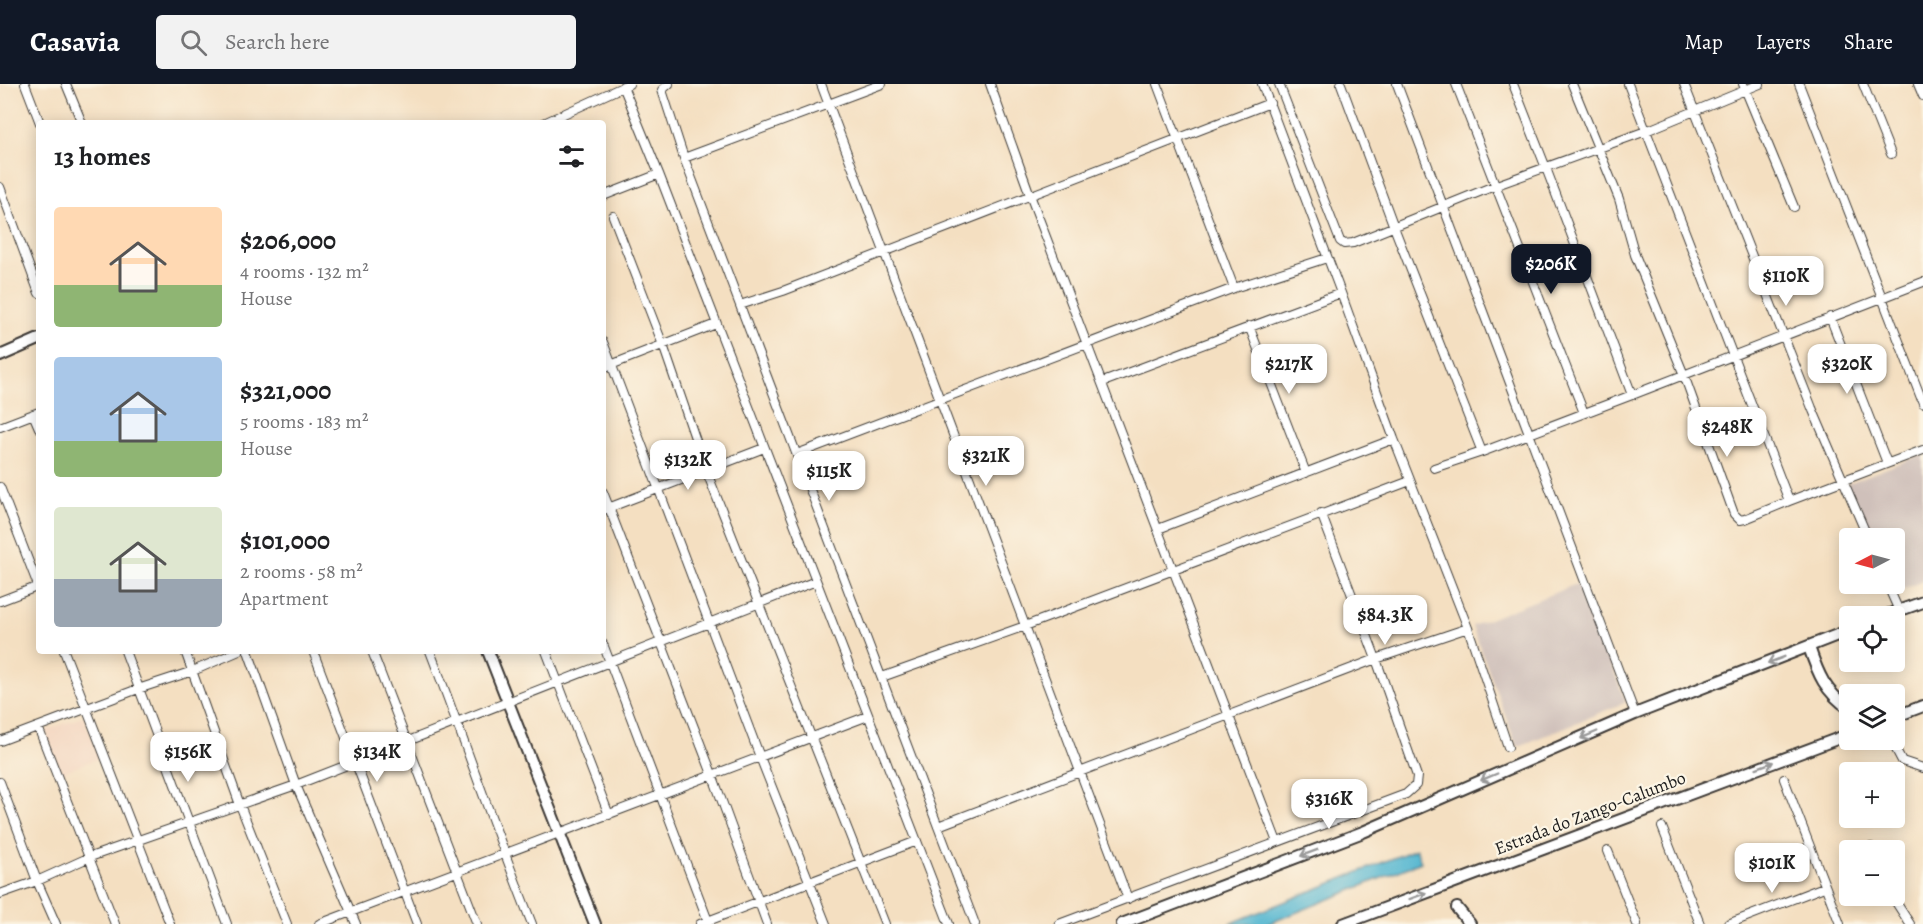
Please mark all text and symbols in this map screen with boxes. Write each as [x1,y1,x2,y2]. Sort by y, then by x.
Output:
search box [156,15,576,69]
text: Casavia [30,23,120,61]
icon: search [177,26,210,59]
text: Search here [225,27,330,57]
text: Map [1684,28,1723,56]
text: Layers [1756,28,1811,56]
text: Share [1844,28,1893,56]
text: 13 homes [54,139,151,174]
icon: filters [555,140,588,173]
text: $206,000 [240,223,336,258]
icon: home [102,231,174,303]
pin: $206K [1509,244,1593,295]
text: $206K [1525,250,1577,277]
pin: $110K [1744,256,1828,307]
text: 4 rooms · 132 m² [240,258,369,285]
text: $110K [1763,262,1809,289]
text: House [240,285,292,312]
pin: $217K [1247,344,1331,395]
pin: $320K [1805,344,1889,395]
text: $217K [1265,350,1313,377]
text: $320K [1822,350,1872,377]
text: $321,000 [240,373,331,408]
icon: home [102,381,174,453]
pin: $248K [1685,407,1769,458]
text: 5 rooms · 183 m² [240,408,369,435]
text: $248K [1701,413,1753,440]
text: House [240,435,292,462]
pin: $321K [944,436,1028,487]
pin: $132K [646,440,730,491]
text: $321K [962,442,1010,469]
text: $132K [664,446,712,473]
pin: $115K [787,451,871,502]
text: $115K [806,457,852,484]
text: $101,000 [240,523,330,558]
north arrow [1839,528,1905,594]
map controls [1839,528,1905,906]
icon: home [102,531,174,603]
text: 2 rooms · 58 m² [240,558,363,585]
text: Apartment [240,585,329,612]
pin: $84.3K [1336,595,1434,646]
text: $84.3K [1357,601,1413,628]
button: locate [1839,606,1905,672]
one-way arrow [1767,655,1785,666]
button: layers [1839,684,1905,750]
one-way arrow [1580,730,1599,741]
pin: $156K [146,732,230,783]
pin: $134K [335,732,419,783]
text: $156K [164,738,212,765]
text: $134K [353,738,401,765]
one-way arrow [1755,758,1774,769]
button: + [1839,762,1905,828]
street label: Estrada do Zango-Calumbo [1491,765,1689,861]
one-way arrow [1480,772,1498,783]
pin: $316K [1287,779,1371,830]
text: $316K [1305,785,1353,812]
button: − [1839,840,1905,906]
pin: $101K [1730,843,1814,894]
one-way arrow [1300,848,1319,859]
text: $101K [1749,849,1795,876]
one-way arrow [1408,890,1427,901]

